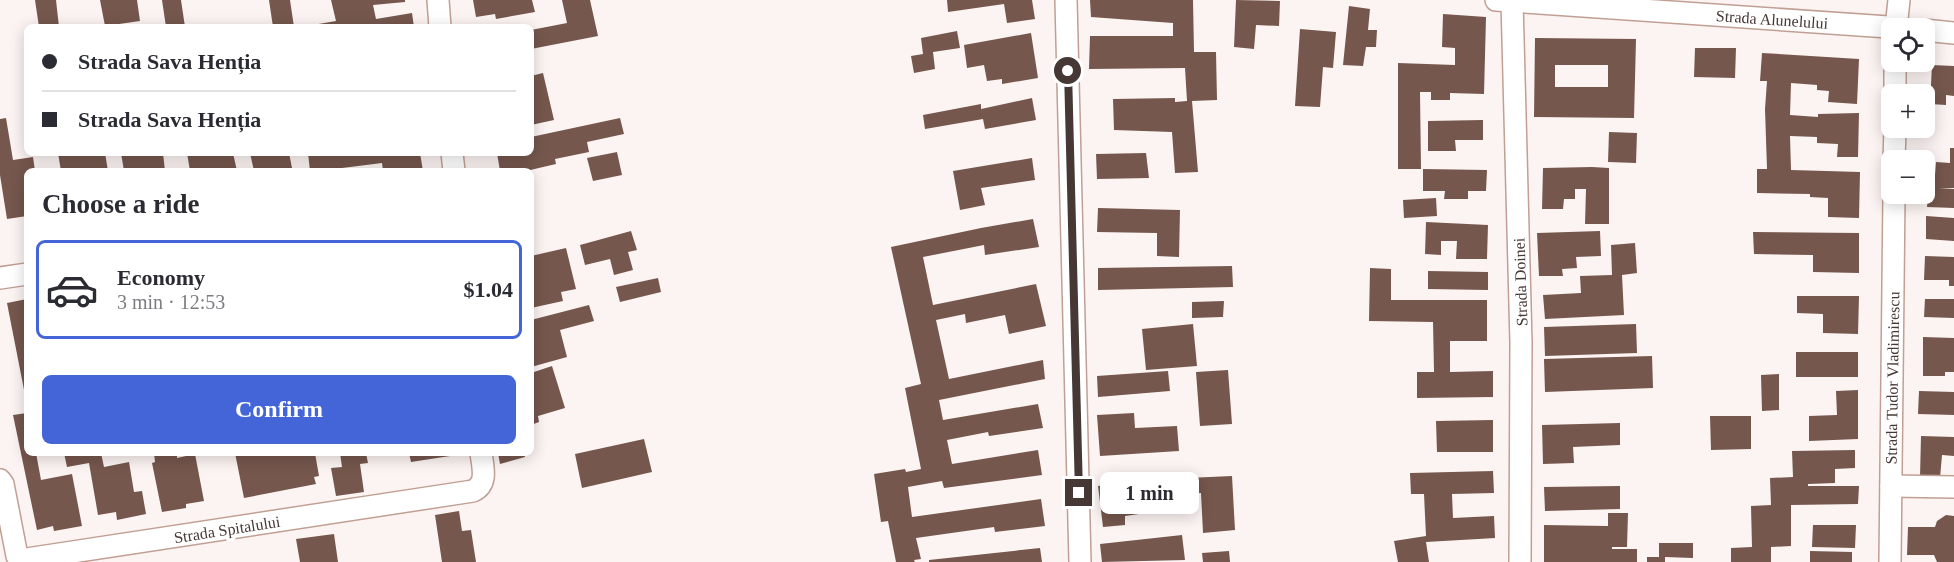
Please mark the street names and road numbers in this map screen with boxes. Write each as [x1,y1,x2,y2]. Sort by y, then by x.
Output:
street label: Strada Alunelului [1715,7,1829,32]
street label: Strada Doinei [1510,237,1531,326]
street label: Strada Tudor Vladimirescu [1882,291,1903,465]
street label: Strada Spitalului [173,513,282,547]

